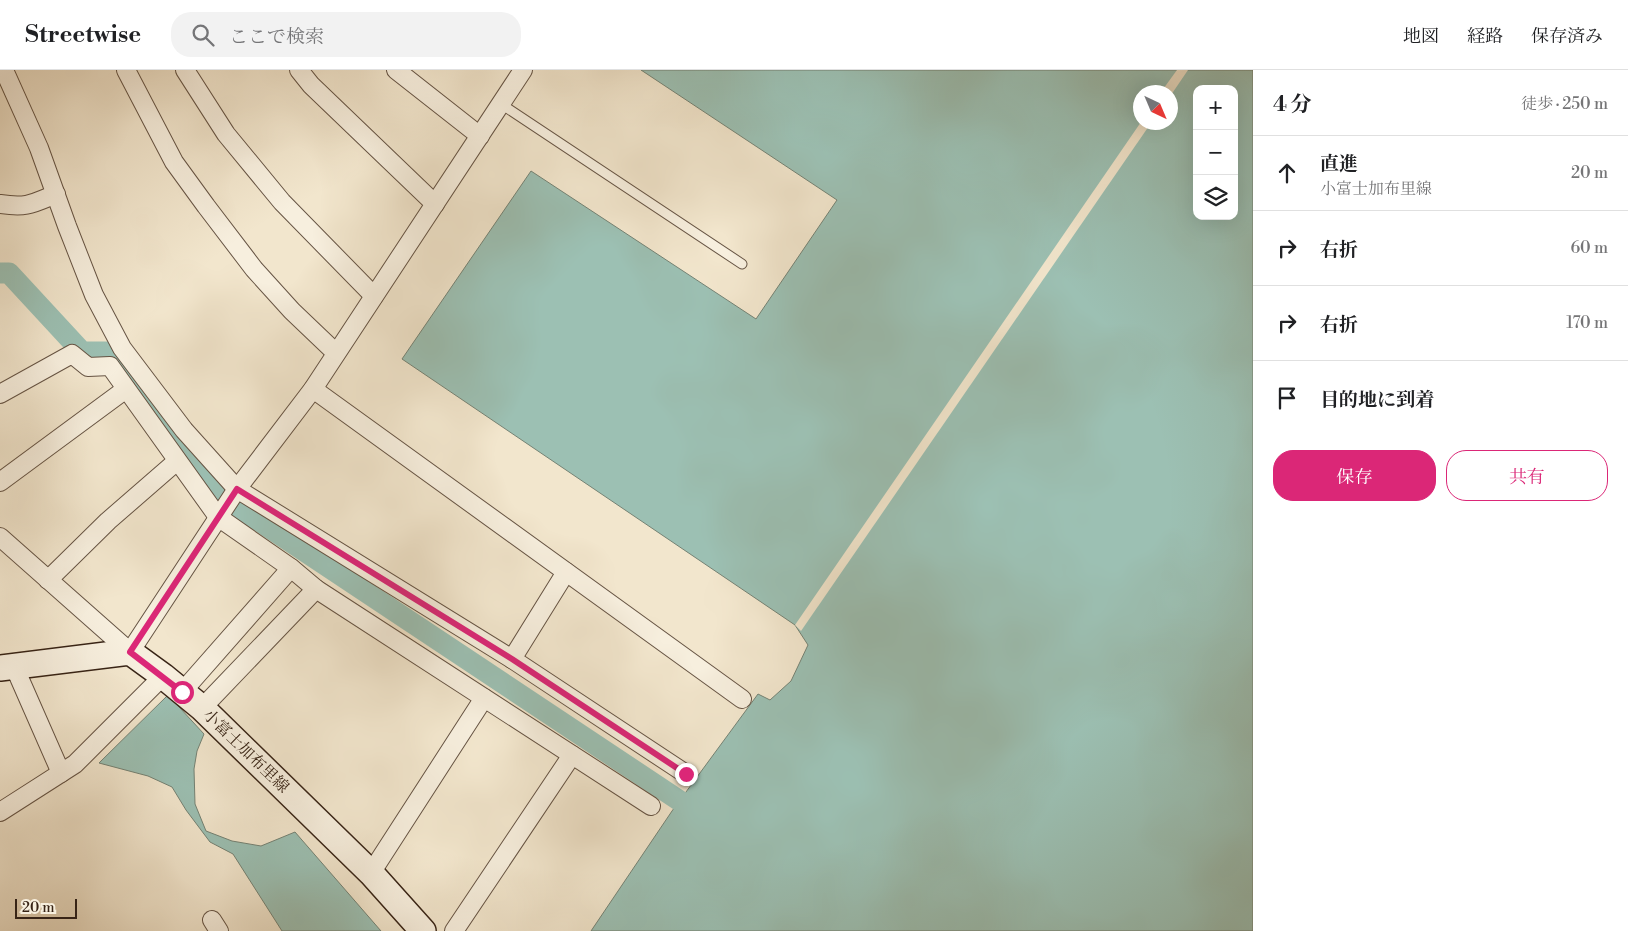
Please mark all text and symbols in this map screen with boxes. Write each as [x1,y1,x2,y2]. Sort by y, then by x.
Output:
search box [171,12,521,57]
text: Streetwise [25,20,141,50]
icon: search [189,21,217,49]
text: ここで検索 [229,25,324,49]
text: 地図 [1403,25,1439,48]
text: 経路 [1467,25,1503,48]
text: 保存済み [1531,25,1603,48]
north arrow [1133,85,1178,130]
map controls [1193,85,1238,220]
button: + [1193,85,1238,130]
text: 4 分 [1273,92,1311,118]
text: 徒歩 · 250 m [1521,94,1608,114]
button: − [1193,130,1238,175]
text: 直進 [1320,152,1358,176]
icon: ahead [1273,159,1301,187]
text: 20 m [1571,163,1608,183]
button: layers [1193,175,1238,220]
text: 小富士加布里線 [1320,179,1432,199]
icon: right [1273,234,1301,262]
text: 右折 [1320,238,1358,262]
text: 60 m [1570,238,1608,258]
icon: right [1273,309,1301,337]
text: 右折 [1320,313,1358,337]
text: 170 m [1566,313,1608,333]
icon: arrive [1273,384,1301,412]
text: 目的地に到着 [1320,388,1434,412]
button: 保存 [1273,450,1436,501]
button: 共有 [1446,450,1608,501]
route start [171,681,194,704]
street label: 小富士加布里線 [199,705,293,797]
route end [675,763,698,786]
scale bar [15,896,78,919]
text: 20 m [22,899,54,917]

